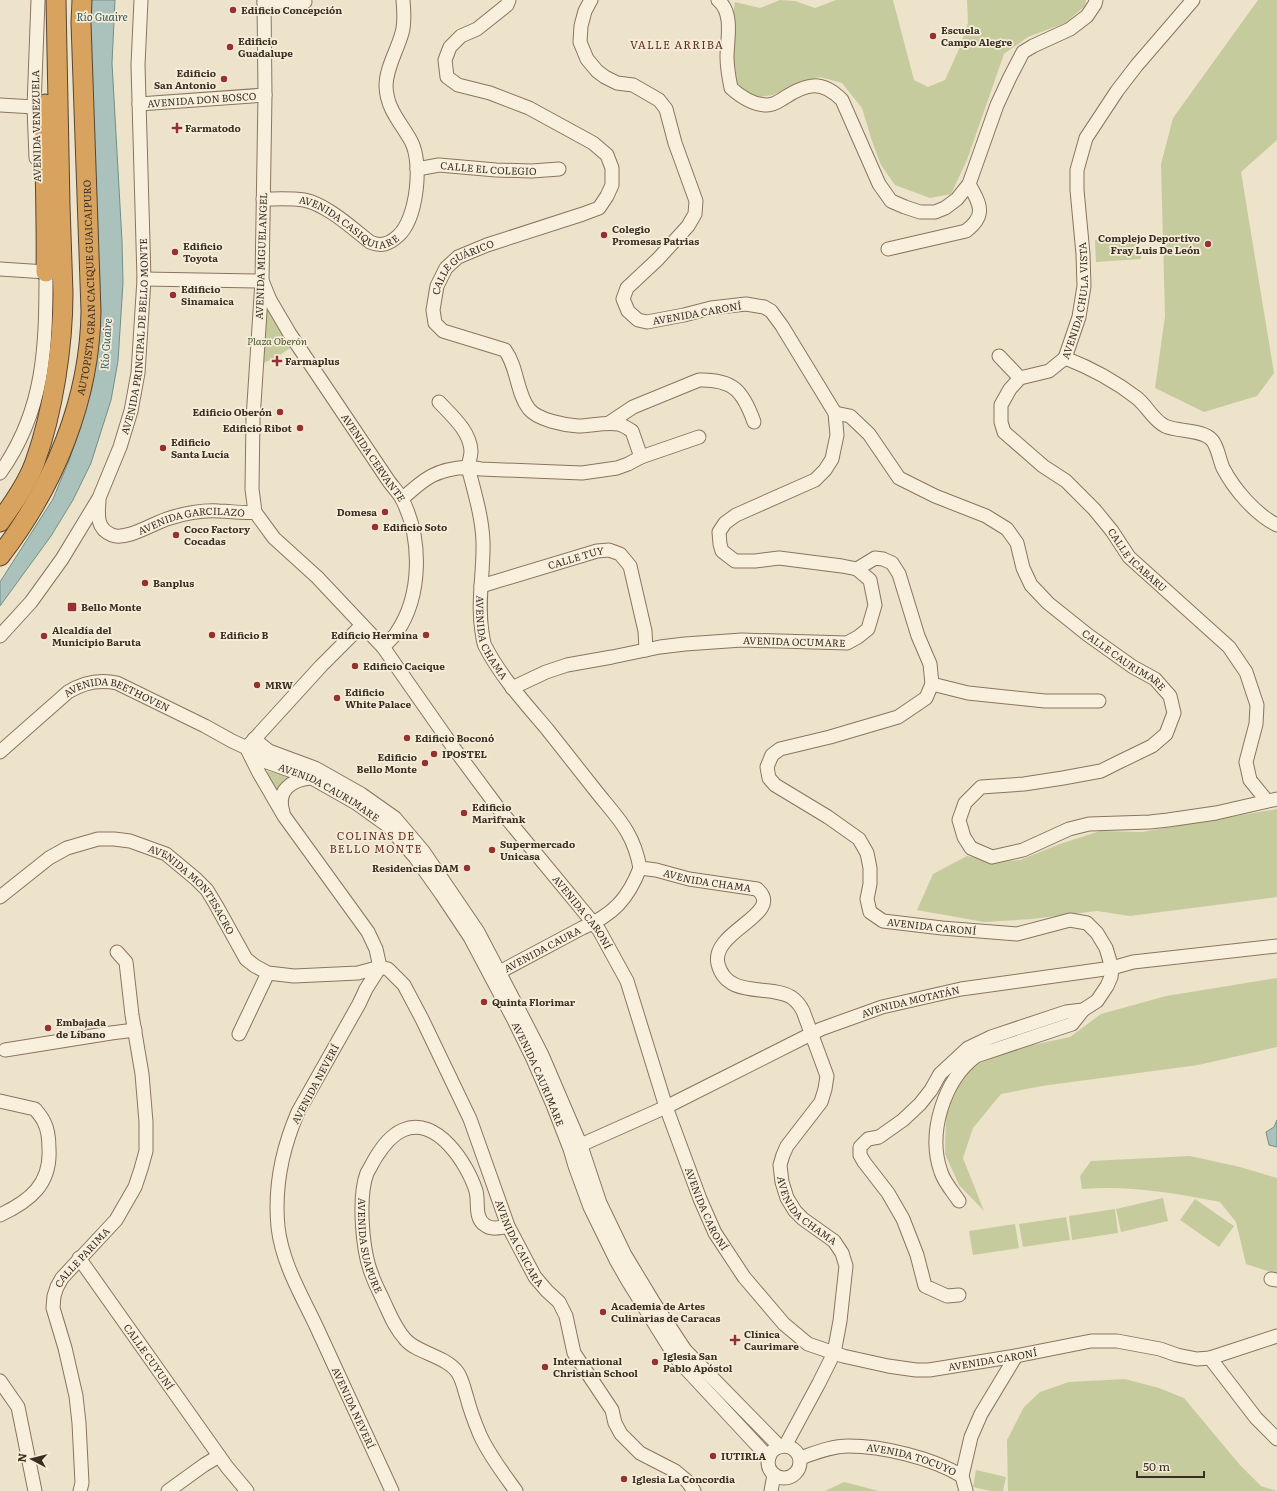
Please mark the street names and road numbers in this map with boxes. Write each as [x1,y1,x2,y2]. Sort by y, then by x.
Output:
street label: AVENIDA VENEZUELA [27,69,44,182]
street label: AVENIDA DON BOSCO [147,88,257,110]
street label: CALLE EL COLEGIO [440,157,538,178]
street label: AUTOPISTA GRAN CACIQUE GUAICAIPURO [72,179,98,397]
street label: AVENIDA CASIQUIARE [298,191,402,252]
street label: AVENIDA MIGUELANGEL [251,192,270,320]
street label: CALLE GUÁRICO [428,235,496,296]
street label: AVENIDA PRINCIPAL DE BELLO MONTE [116,238,151,436]
street label: AVENIDA CHULA VISTA [1057,241,1091,361]
street label: AVENIDA CARONÍ [651,297,743,328]
street label: AVENIDA CERVANTE [338,410,410,504]
street label: AVENIDA GARCILAZO [135,503,246,538]
street label: CALLE ICABARU [1105,525,1171,595]
street label: CALLE TUY [546,542,604,572]
street label: AVENIDA CHAMA [473,595,512,683]
street label: CALLE CAURIMARE [1079,625,1170,694]
street label: AVENIDA OCUMARE [743,632,846,650]
street label: AVENIDA BEETHOVEN [59,673,172,715]
street label: AVENIDA CAURIMARE [277,759,383,825]
street label: AVENIDA MONTESACRO [146,840,239,937]
street label: AVENIDA CHAMA [662,864,753,895]
street label: AVENIDA CARONÍ [549,871,616,952]
street label: AVENIDA CARONÍ [886,914,977,938]
street label: AVENIDA CAURA [501,922,584,975]
street label: AVENIDA MOTATÁN [859,982,961,1021]
street label: AVENIDA CAURIMARE [509,1019,568,1128]
street label: AVENIDA NEVERÍ [287,1041,342,1126]
street label: AVENIDA CARONÍ [682,1165,732,1253]
street label: AVENIDA CHAMA [774,1175,841,1248]
street label: AVENIDA SUAPURE [355,1197,387,1296]
street label: AVENIDA CAICARA [492,1197,548,1290]
street label: CALLE PARIMA [50,1223,113,1290]
street label: CALLE CUYUNÍ [121,1320,178,1393]
street label: AVENIDA CARONÍ [947,1344,1038,1374]
street label: AVENIDA NEVERÍ [329,1364,379,1451]
street label: AVENIDA TOCUYO [866,1439,960,1479]

